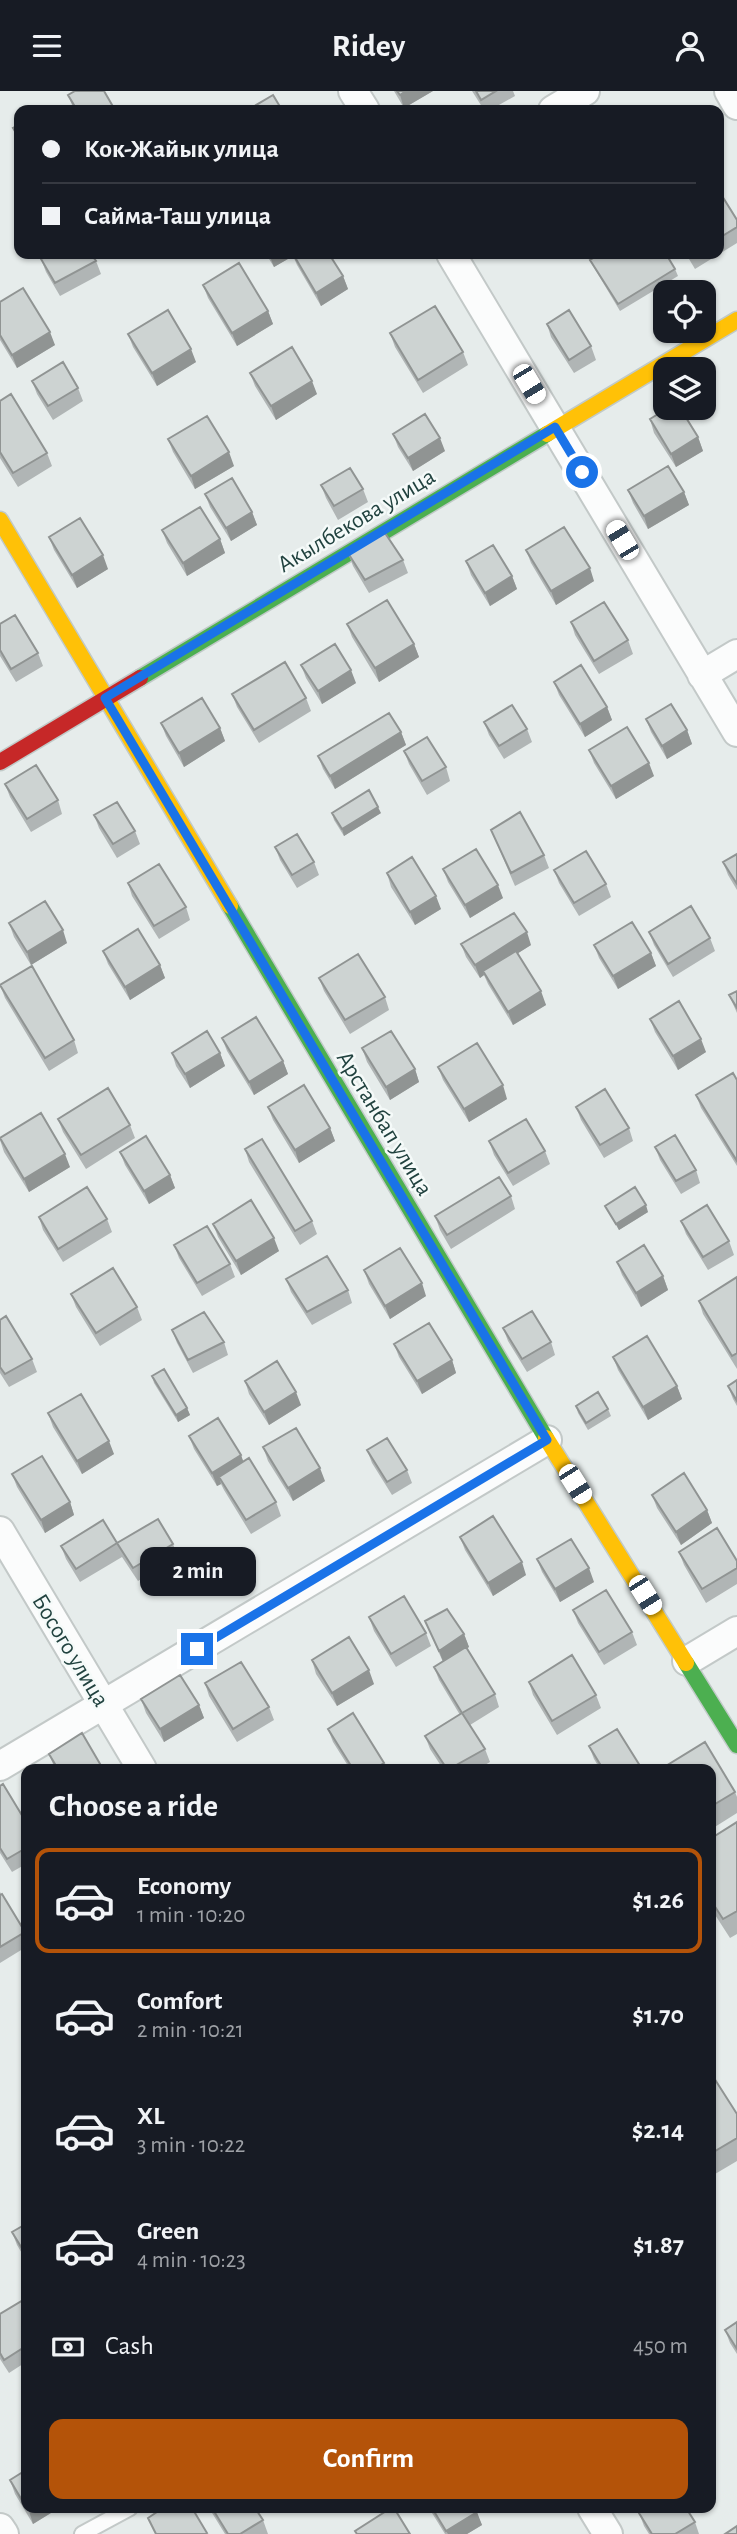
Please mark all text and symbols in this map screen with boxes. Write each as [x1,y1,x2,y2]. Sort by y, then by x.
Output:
icon: menu [28,27,66,65]
icon: person [671,27,709,65]
text: Ridey [332,30,405,62]
text: Кок-Жайык улица [84,136,279,162]
text: Сайма-Таш улица [84,203,271,229]
map controls [653,280,716,420]
button: locate [653,280,716,343]
button: layers [653,357,716,420]
car [510,361,549,407]
route start [566,456,598,488]
street label: Акылбекова улица [274,464,439,577]
car [603,517,642,563]
street label: Арстанбап улица [332,1047,437,1200]
car [555,1461,596,1507]
callout: 2 min [139,1547,255,1597]
text: 2 min [172,1560,224,1583]
car [625,1572,666,1618]
street label: Босого улица [27,1590,113,1711]
route end [181,1633,213,1665]
text: Choose a ride [49,1790,218,1822]
icon: car [53,1869,116,1932]
text: Economy [137,1873,231,1899]
text: $1.26 [632,1887,684,1913]
text: 1 min · 10:20 [137,1904,245,1927]
icon: car [53,1984,116,2047]
text: Comfort [137,1988,222,2014]
text: $1.70 [632,2002,684,2028]
text: 2 min · 10:21 [137,2019,244,2042]
icon: car [53,2099,116,2162]
text: XL [137,2103,164,2129]
text: $2.14 [632,2117,684,2143]
text: 3 min · 10:22 [137,2134,245,2157]
icon: car [53,2214,116,2277]
text: Green [137,2218,199,2244]
text: $1.87 [633,2232,684,2258]
text: 4 min · 10:23 [137,2249,246,2272]
icon: cash [49,2328,87,2366]
text: Cash [105,2333,154,2359]
text: 450 m [633,2335,688,2358]
button: Confirm [49,2419,688,2499]

